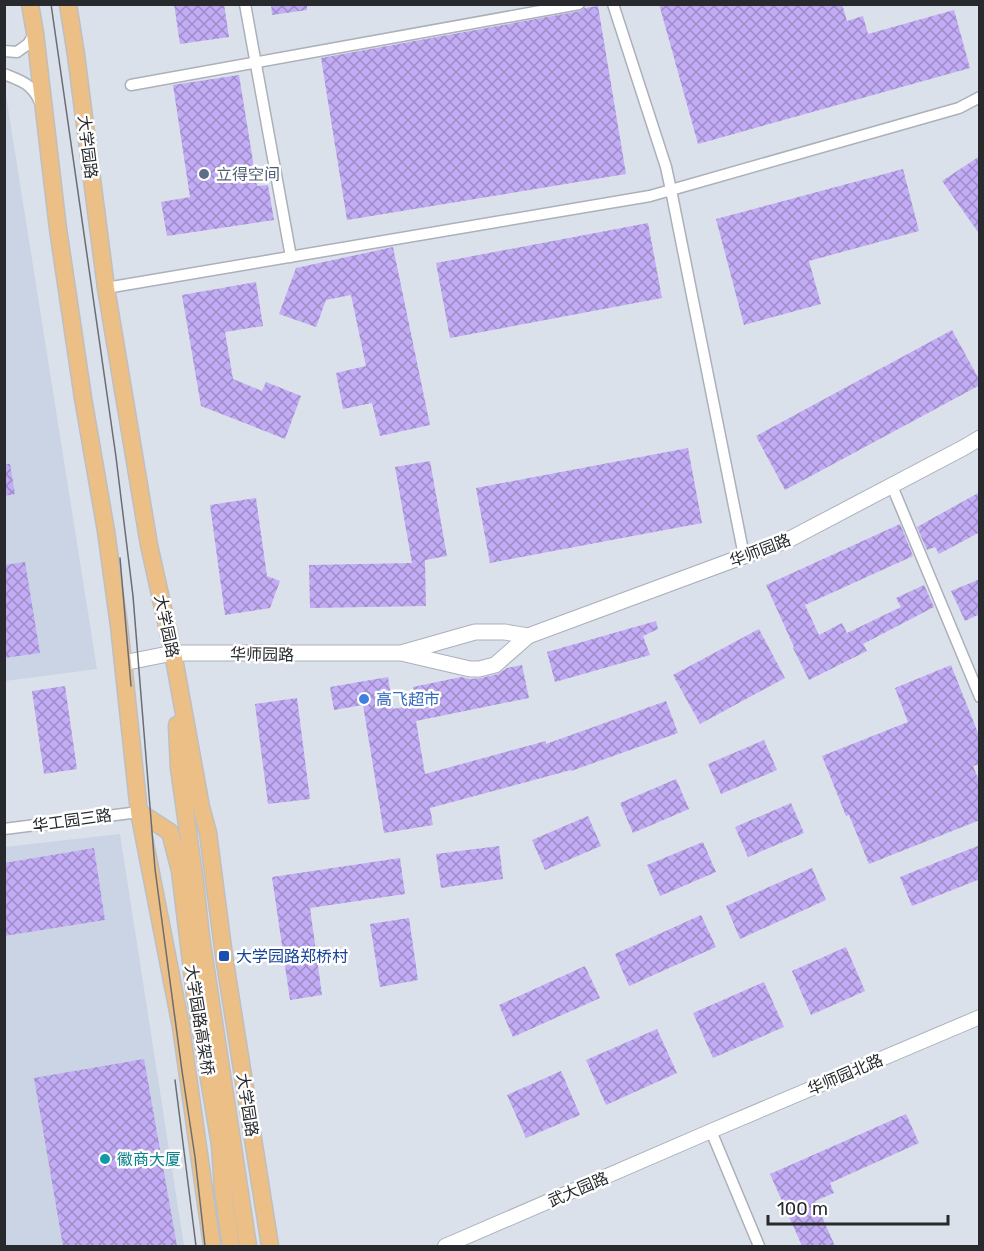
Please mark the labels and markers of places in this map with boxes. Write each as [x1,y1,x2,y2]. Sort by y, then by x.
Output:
place label: 立得空间 [216,165,280,184]
marker: 立得空间 [197,167,211,181]
place label: 高飞超市 [376,690,440,709]
marker: 高飞超市 [357,692,371,706]
place label: 大学园路郑桥村 [236,947,348,966]
marker: 大学园路郑桥村 [217,949,231,963]
place label: 徽商大厦 [117,1150,181,1169]
marker: 徽商大厦 [98,1152,112,1166]

